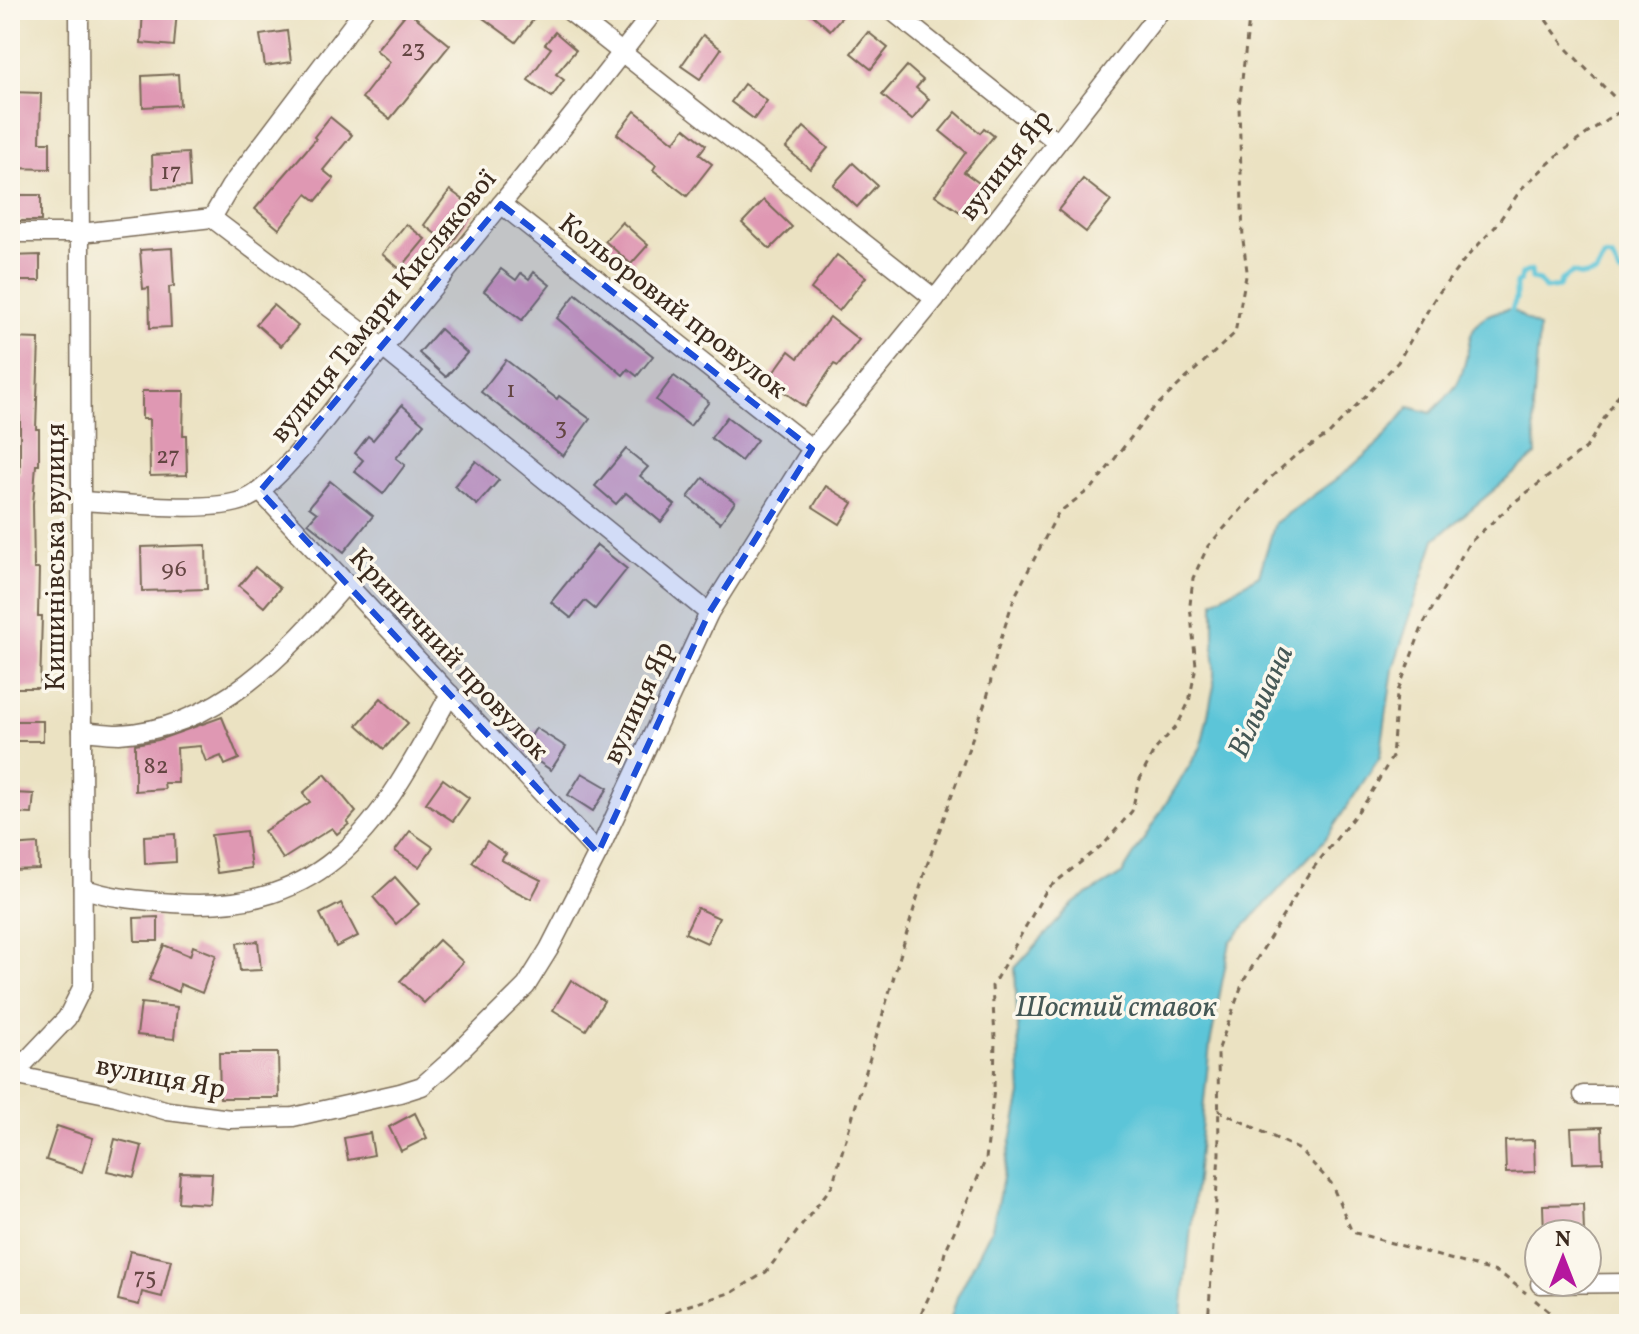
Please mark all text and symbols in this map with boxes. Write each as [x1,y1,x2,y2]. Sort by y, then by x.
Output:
house number: 23 [401,33,425,67]
street label: вулиця Яр [950,102,1062,229]
house number: 17 [161,156,181,190]
street label: вулиця Тамари Кислякової [261,162,507,452]
street label: Кольоровий провулок [550,205,795,409]
house number: 1 [506,374,516,408]
house number: 3 [555,411,567,445]
street label: Кишинівська вулиця [37,423,76,691]
house number: 27 [156,440,180,474]
street label: Криничний провулок [339,540,557,770]
house number: 96 [161,553,187,587]
street label: вулиця Яр [594,635,685,771]
water label: Вільшана [1218,639,1305,765]
house number: 82 [143,750,169,784]
water label: Шостий ставок [1016,987,1217,1029]
street label: вулиця Яр [92,1047,229,1110]
north arrow [1523,1218,1603,1298]
text: N [1555,1225,1571,1256]
house number: 75 [133,1261,157,1295]

